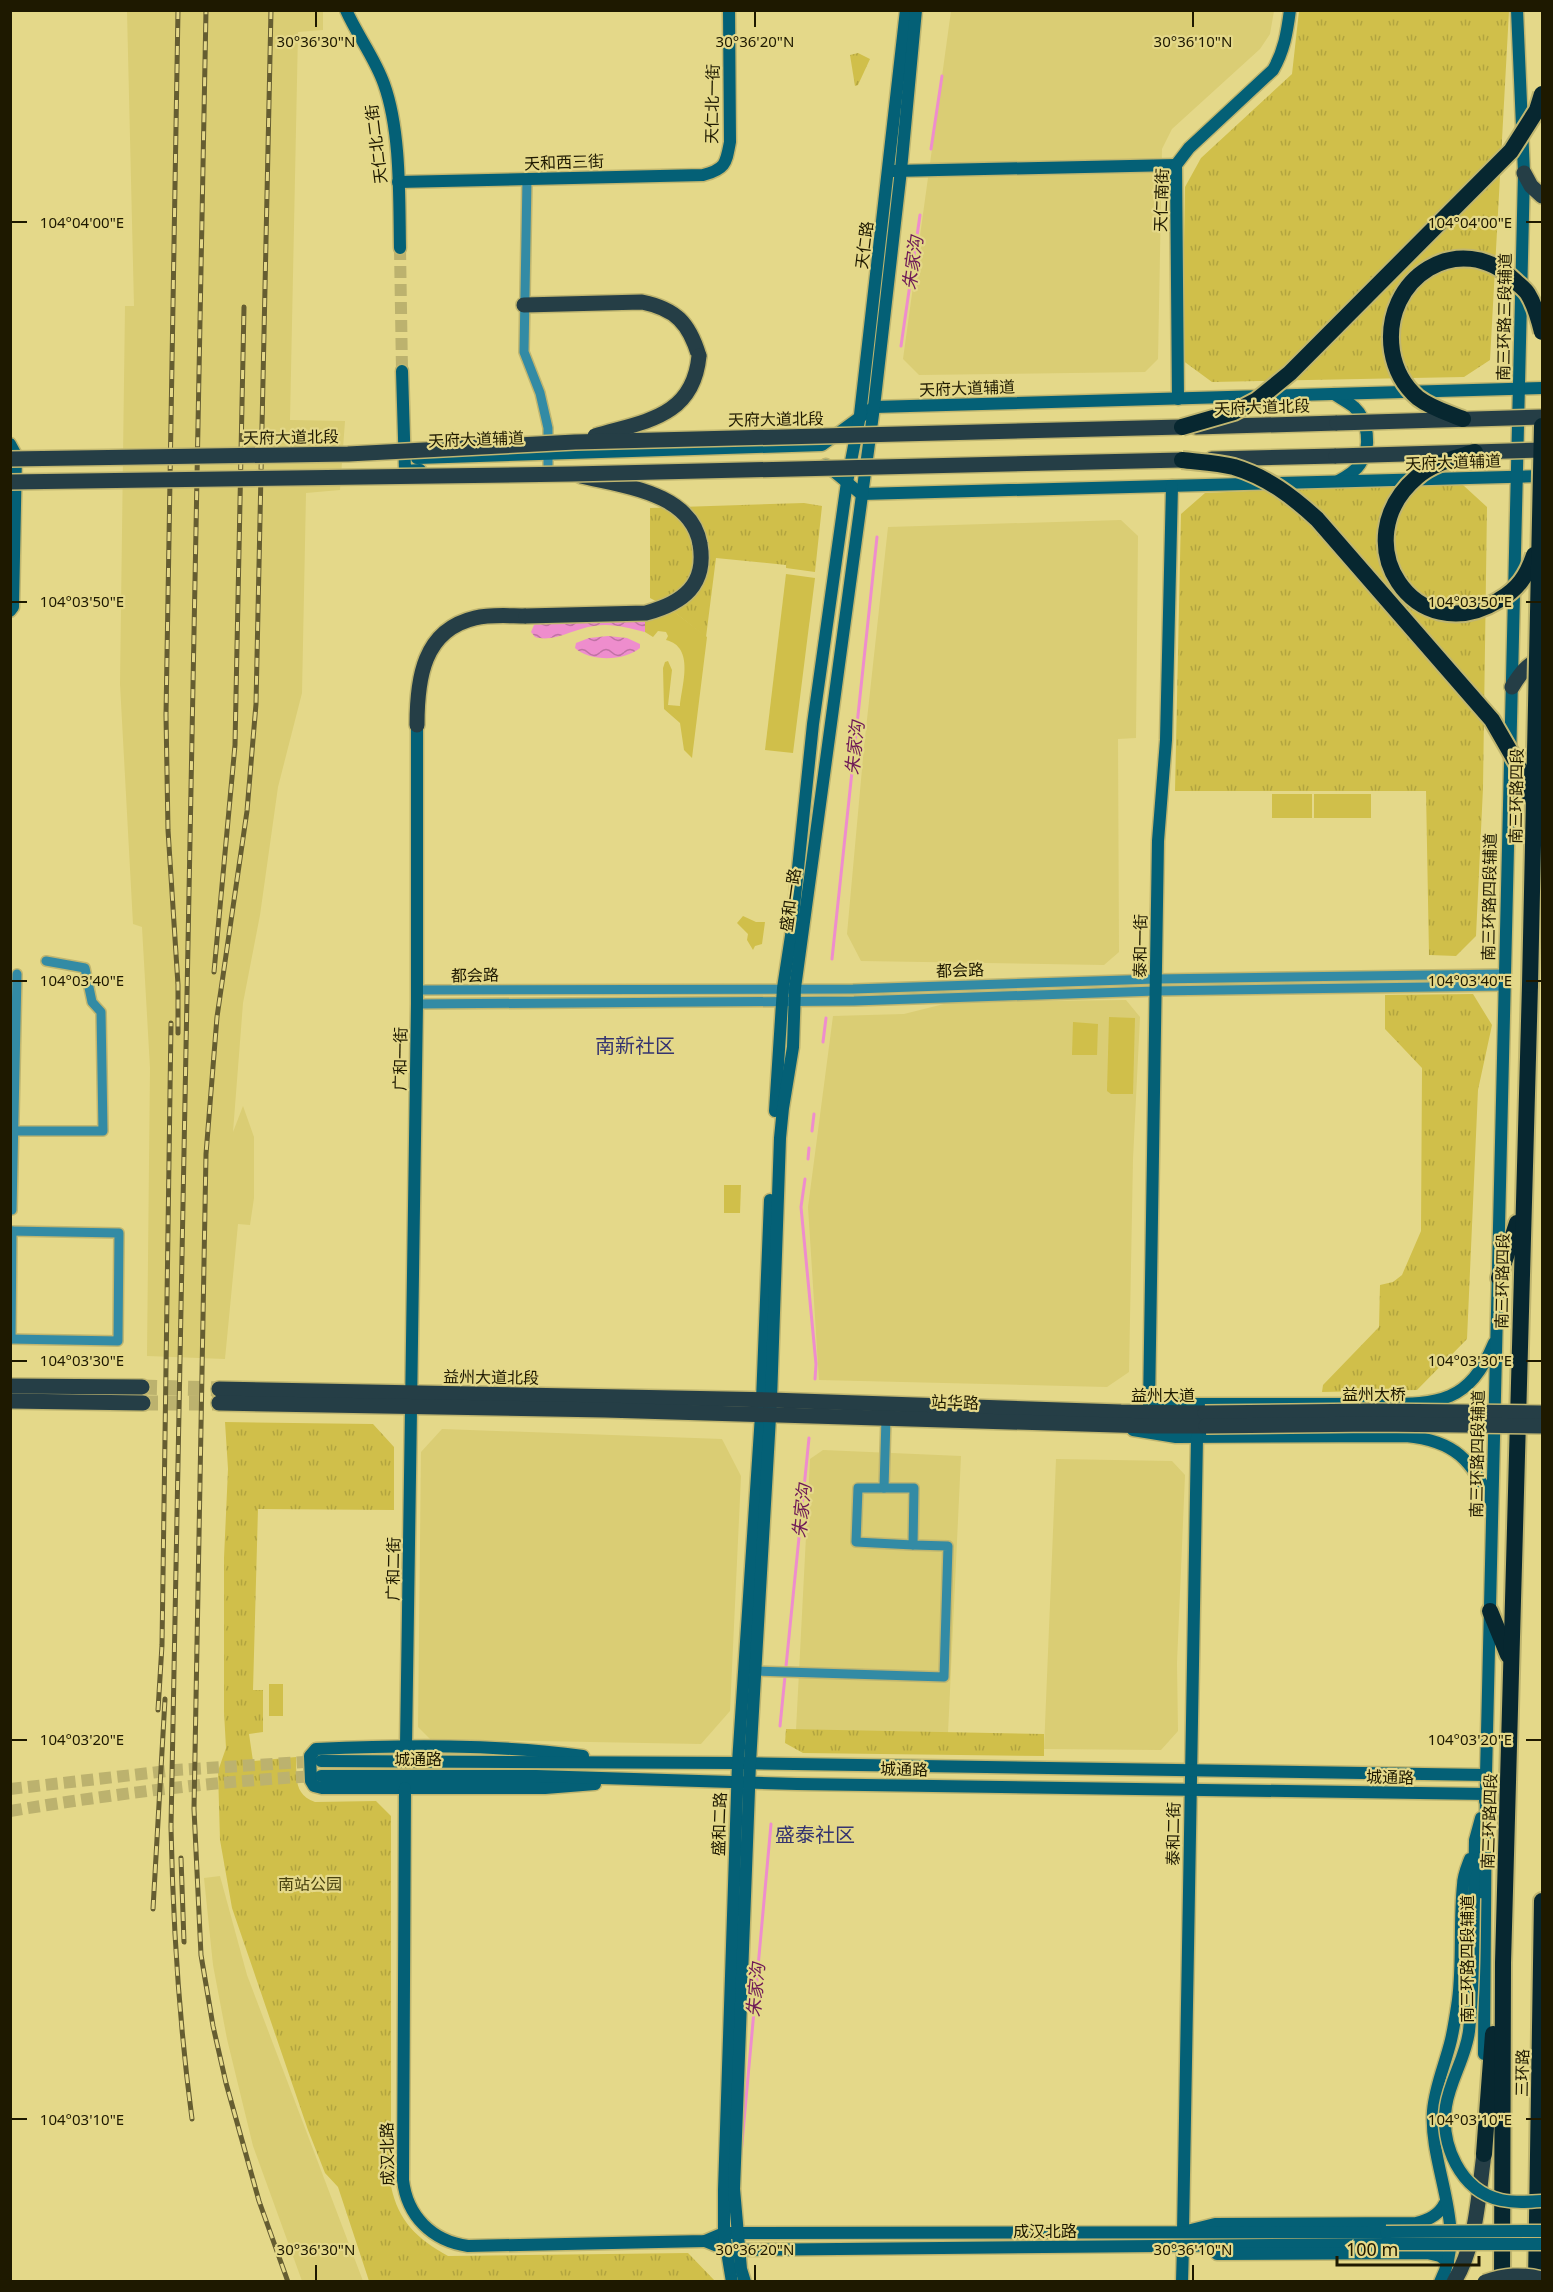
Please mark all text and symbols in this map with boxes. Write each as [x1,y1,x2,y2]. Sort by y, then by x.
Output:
text: 30°36'30"N [277,31,355,51]
text: 30°36'20"N [716,31,794,51]
text: 30°36'10"N [1154,31,1232,51]
street label: 天仁北一街 [700,64,724,144]
street label: 天仁北二街 [360,103,392,185]
street label: 天和西三街 [524,150,604,174]
street label: 天仁南街 [1149,168,1173,232]
text: 104°04'00"E [40,212,124,232]
text: 104°04'00"E [1428,212,1512,232]
street label: 天仁路 [850,220,878,270]
water label: 朱家沟 [896,232,928,291]
street label: 南三环路三段辅道 [1492,253,1516,381]
street label: 天府大道辅道 [919,375,1015,401]
street label: 天府大道北段 [1214,394,1310,420]
street label: 天府大道北段 [728,407,824,431]
street label: 天府大道北段 [243,425,339,449]
street label: 天府大道辅道 [428,426,524,452]
street label: 天府大道辅道 [1405,449,1501,475]
text: 104°03'50"E [40,591,124,611]
text: 104°03'50"E [1428,591,1512,611]
water label: 朱家沟 [839,718,869,776]
street label: 南三环路四段 [1504,748,1528,844]
street label: 南三环路四段辅道 [1477,833,1501,961]
street label: 盛和一路 [775,867,805,933]
street label: 泰和一街 [1128,914,1152,978]
street label: 都会路 [936,958,984,982]
street label: 都会路 [451,964,499,986]
text: 104°03'40"E [40,970,124,990]
text: 104°03'40"E [1428,970,1512,990]
street label: 广和一街 [388,1027,412,1091]
district label: 南新社区 [595,1032,675,1059]
street label: 南三环路四段 [1490,1233,1514,1329]
text: 104°03'30"E [40,1350,124,1370]
text: 104°03'30"E [1428,1350,1512,1370]
street label: 益州大道北段 [443,1365,539,1389]
street label: 益州大桥 [1342,1383,1406,1405]
street label: 益州大道 [1131,1384,1195,1406]
street label: 站华路 [931,1390,979,1414]
street label: 南三环路四段辅道 [1465,1390,1489,1518]
water label: 朱家沟 [786,1481,816,1539]
street label: 广和二街 [381,1537,405,1601]
text: 104°03'20"E [40,1729,124,1749]
text: 104°03'20"E [1428,1729,1512,1749]
street label: 城通路 [394,1748,442,1770]
street label: 城通路 [880,1758,928,1780]
street label: 城通路 [1366,1766,1414,1788]
street label: 南三环路四段 [1476,1773,1502,1869]
street label: 盛和二路 [707,1792,731,1856]
street label: 泰和二街 [1161,1802,1185,1866]
district label: 盛泰社区 [775,1821,855,1848]
park label: 南站公园 [278,1873,342,1895]
street label: 南三环路四段辅道 [1456,1895,1478,2023]
water label: 朱家沟 [741,1960,769,2018]
street label: 三环路 [1511,2049,1533,2097]
text: 104°03'10"E [40,2109,124,2129]
text: 104°03'10"E [1428,2109,1512,2129]
street label: 成汉北路 [375,2122,399,2186]
street label: 成汉北路 [1013,2220,1077,2242]
scale bar [1337,2229,1480,2267]
text: 100 m [1346,2237,1398,2261]
text: 30°36'30"N [277,2239,355,2259]
text: 30°36'20"N [716,2239,794,2259]
text: 30°36'10"N [1154,2239,1232,2259]

